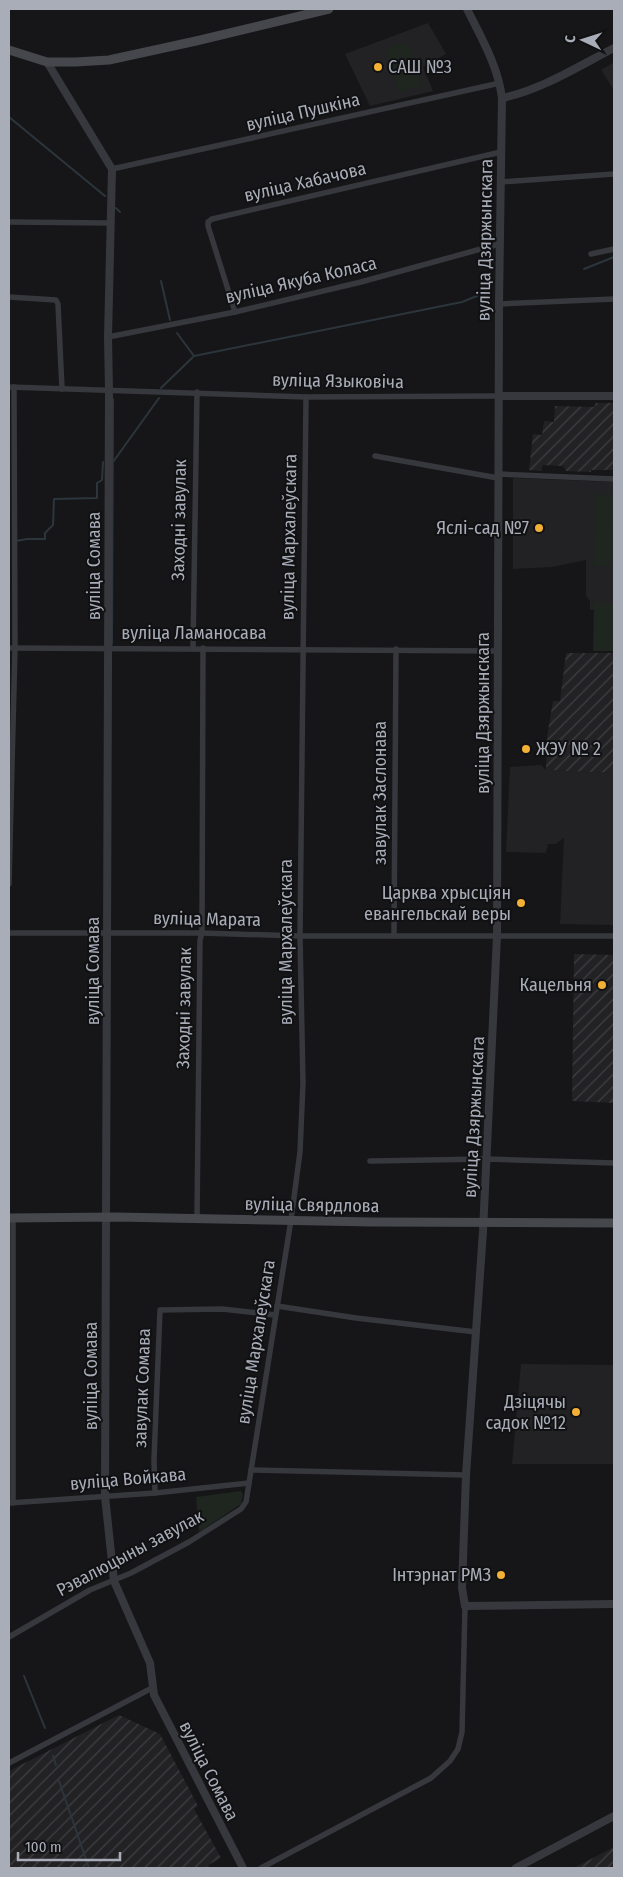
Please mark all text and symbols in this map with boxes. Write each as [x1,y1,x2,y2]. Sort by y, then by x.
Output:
north arrow [558,15,608,65]
text: С [562,34,579,43]
place label: САШ №3 [388,56,452,78]
marker: САШ №3 [372,61,384,73]
street label: вуліца Пушкіна [244,88,362,136]
street label: вуліца Хабачова [242,157,368,207]
street label: вуліца Дзяржынскага [473,159,497,321]
street label: вуліца Якуба Коласа [223,252,379,308]
street label: вуліца Языковіча [272,369,404,393]
street label: вуліца Мархалеўскага [277,453,301,620]
street label: Заходні завулак [167,458,191,581]
street label: вуліца Сомава [83,511,105,620]
place label: Яслі-сад №7 [436,517,529,539]
marker: Яслі-сад №7 [533,522,545,534]
street label: вуліца Ламаносава [121,622,267,644]
street label: вуліца Дзяржынскага [472,632,494,794]
street label: завулак Заслонава [369,721,391,865]
place label: ЖЭУ № 2 [536,738,601,760]
marker: ЖЭУ № 2 [520,743,532,755]
street label: вуліца Мархалеўскага [275,859,297,1025]
place label: Царква хрысціян евангельскай веры [364,882,511,925]
marker: Царква хрысціян евангельскай веры [515,897,527,909]
street label: вуліца Марата [153,907,261,931]
street label: вуліца Сомава [82,916,104,1025]
street label: Заходні завулак [172,946,196,1069]
place label: Кацельня [520,974,592,996]
marker: Кацельня [596,979,608,991]
street label: вуліца Дзяржынскага [459,1035,489,1199]
street label: вуліца Свярдлова [244,1193,380,1217]
street label: вуліца Мархалеўскага [232,1258,280,1426]
street label: вуліца Сомава [80,1321,102,1430]
street label: завулак Сомава [129,1328,155,1448]
place label: Дзіцячы садок №12 [485,1391,566,1434]
marker: Дзіцячы садок №12 [570,1406,582,1418]
street label: вуліца Войкава [69,1463,187,1495]
street label: Рэвалюцыны завулак [53,1505,208,1601]
place label: Інтэрнат РМЗ [392,1564,491,1586]
marker: Інтэрнат РМЗ [495,1569,507,1581]
street label: вуліца Сомава [175,1718,244,1825]
scale bar [18,1830,120,1862]
text: 100 m [25,1838,62,1856]

